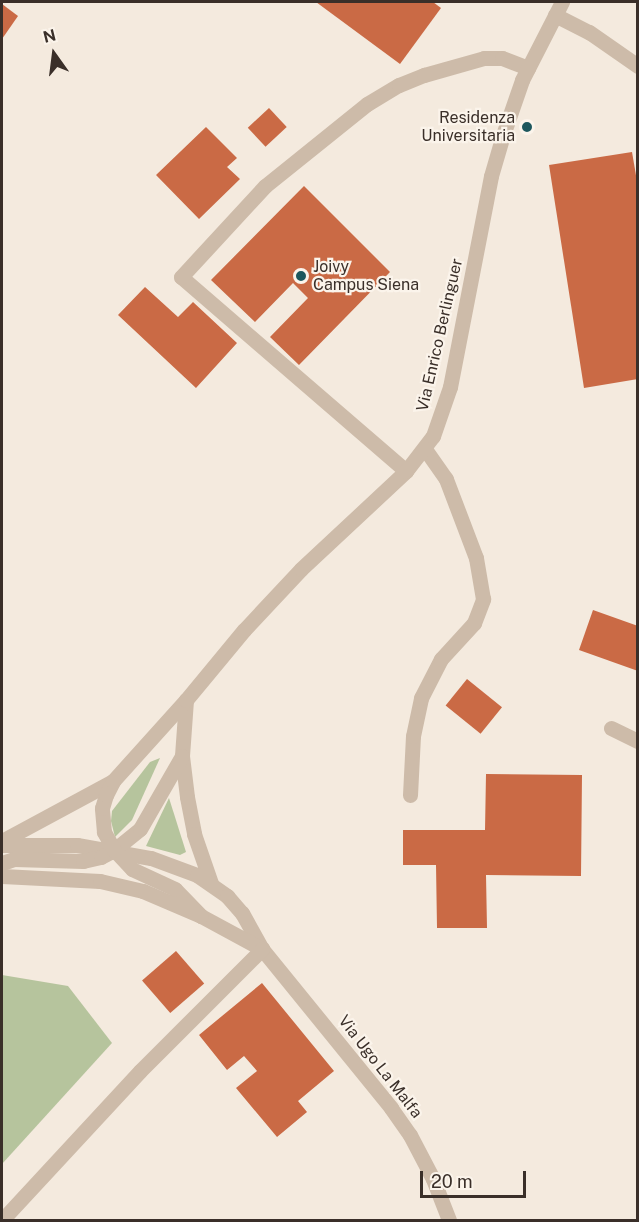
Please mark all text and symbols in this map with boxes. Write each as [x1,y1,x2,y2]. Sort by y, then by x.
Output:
north arrow [24,24,84,84]
text: N [41,25,58,47]
place label: Residenza Universitaria [421,108,515,146]
marker: Residenza Universitaria [520,120,534,134]
street label: Via Enrico Berlinguer [413,256,467,414]
place label: Joivy Campus Siena [313,257,419,295]
marker: Joivy Campus Siena [294,269,308,283]
street label: Via Ugo La Malfa [334,1012,426,1122]
scale bar [423,1159,530,1197]
text: 20 m [431,1171,473,1192]

